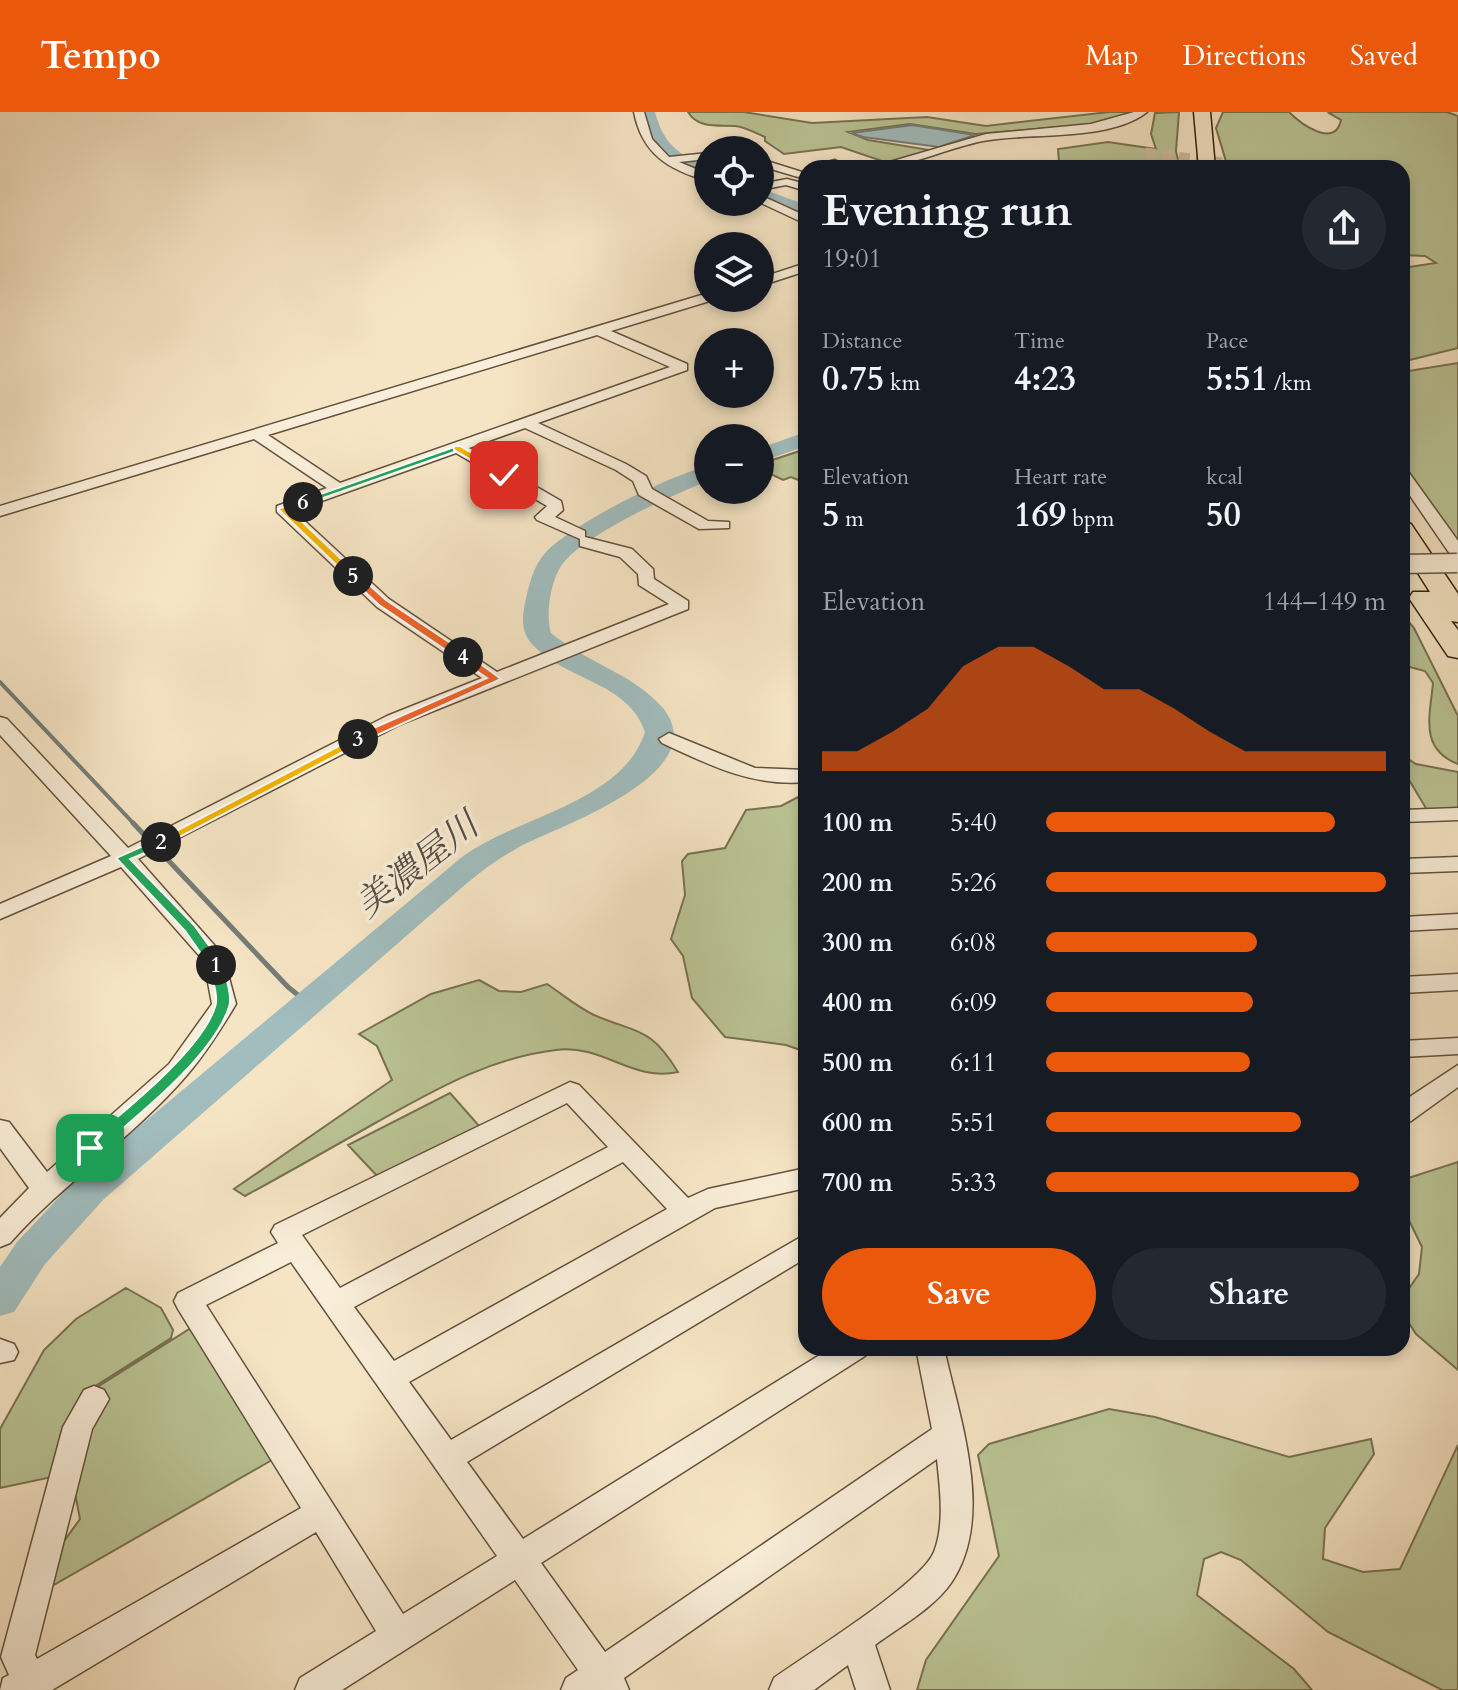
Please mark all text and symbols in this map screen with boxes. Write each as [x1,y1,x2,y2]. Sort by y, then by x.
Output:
text: Tempo [40,30,161,82]
text: Map [1085,37,1139,75]
text: Directions [1183,37,1306,75]
text: Saved [1350,37,1418,75]
map controls [694,136,774,504]
button: locate [694,136,774,216]
text: Evening run [822,181,1072,241]
button: share [1302,186,1386,270]
button: layers [694,232,774,312]
text: 19:01 [822,241,882,276]
text: Distance [822,326,902,356]
text: Time [1014,326,1065,356]
text: Pace [1206,326,1249,356]
button: + [694,328,774,408]
text: 0.75 [822,356,884,402]
text: 4:23 [1014,356,1076,402]
text: 5:51 [1206,356,1268,402]
text: km [884,368,920,398]
text: /km [1268,368,1312,398]
button: − [694,424,774,504]
pin [470,441,538,509]
icon: check [482,453,526,497]
text: Elevation [822,462,909,492]
text: Heart rate [1014,462,1107,492]
text: kcal [1206,462,1243,492]
pin: 6 [283,482,323,522]
text: 6 [297,487,309,517]
text: 5 [822,492,839,538]
text: 169 [1014,492,1066,538]
text: 50 [1206,492,1241,538]
text: m [839,504,864,534]
text: bpm [1066,504,1114,534]
pin: 5 [333,556,373,596]
text: 5 [347,561,359,591]
text: Elevation [822,584,925,619]
text: 144–149 m [1263,584,1386,619]
pin: 4 [443,637,483,677]
text: 4 [457,642,469,672]
pin: 3 [338,719,378,759]
text: 3 [352,724,364,754]
water label: 美濃屋川 [345,799,492,929]
text: 100 m [822,805,893,840]
text: 5:40 [950,805,997,840]
pin: 2 [141,822,181,862]
text: 2 [155,827,167,857]
text: 200 m [822,865,893,900]
text: 5:26 [950,865,997,900]
text: 300 m [822,925,893,960]
text: 6:08 [950,925,997,960]
pin: 1 [196,945,236,985]
text: 1 [210,950,222,980]
text: 400 m [822,985,893,1020]
text: 6:09 [950,985,997,1020]
text: 500 m [822,1045,893,1080]
text: 6:11 [950,1045,997,1080]
text: 600 m [822,1105,893,1140]
text: 5:51 [950,1105,997,1140]
pin [56,1114,124,1182]
icon: arrive [68,1126,112,1170]
text: 700 m [822,1165,893,1200]
text: 5:33 [950,1165,997,1200]
button: Save [822,1248,1096,1340]
button: Share [1112,1248,1386,1340]

